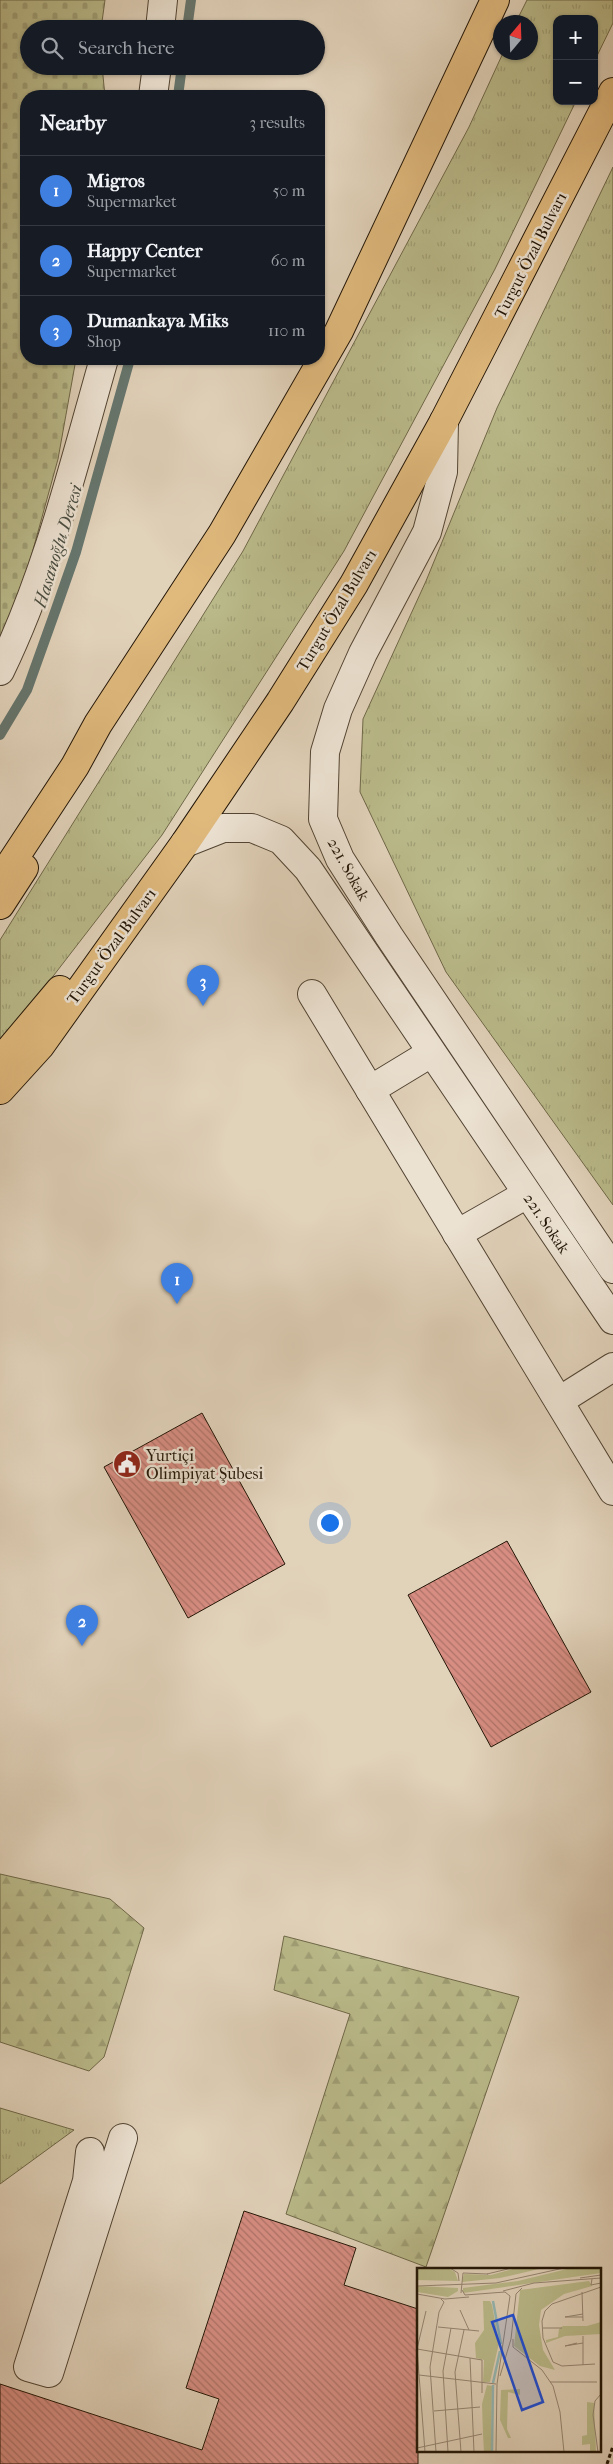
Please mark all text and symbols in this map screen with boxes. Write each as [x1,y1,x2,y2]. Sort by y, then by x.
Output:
north arrow [493,15,538,60]
map controls [553,15,598,105]
button: + [553,15,598,60]
search box [20,20,325,75]
icon: search [38,34,66,62]
text: Search here [78,37,174,59]
button: − [553,60,598,105]
text: Nearby [40,111,106,135]
text: 3 results [249,113,305,132]
text: Migros [87,170,145,192]
text: 1 [53,181,59,200]
text: 50 m [273,181,305,200]
street label: Turgut Özal Bulvarı [491,189,571,321]
text: Supermarket [87,192,177,211]
text: Happy Center [87,240,203,262]
text: 2 [52,251,60,270]
text: 60 m [271,251,305,270]
text: Supermarket [87,262,177,281]
text: Dumankaya Miks [87,310,229,332]
text: 3 [53,321,59,340]
text: 110 m [268,321,305,340]
text: Shop [87,332,121,351]
water label: Hasanoğlu Deresi [30,480,88,611]
street label: Turgut Özal Bulvarı [293,546,380,675]
street label: 221. Sokak [324,835,374,905]
street label: Turgut Özal Bulvarı [63,884,160,1008]
pin: 3 [187,965,219,1006]
street label: 221. Sokak [519,1189,574,1258]
pin: 1 [161,1263,193,1304]
place label: Yurtiçi Olimpiyat Şubesi [145,1446,264,1483]
public building icon: Yurtiçi Olimpiyat Şubesi [112,1449,142,1479]
your location [317,1510,343,1536]
pin: 2 [66,1605,98,1646]
inset map [417,2268,600,2452]

